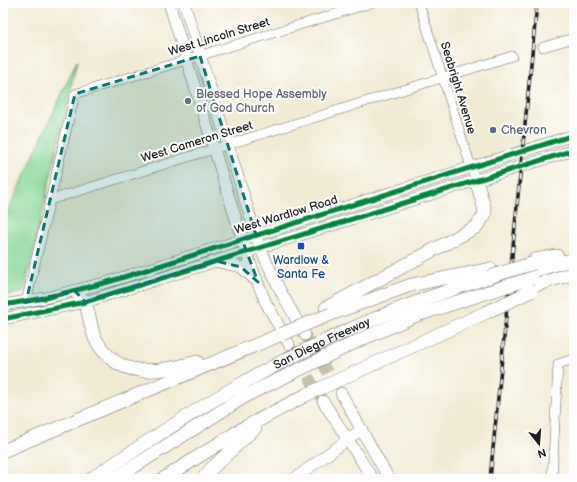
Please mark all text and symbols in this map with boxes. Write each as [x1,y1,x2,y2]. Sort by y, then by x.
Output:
street label: West Lincoln Street [166,14,272,60]
street label: Seabright Avenue [437,40,479,136]
place label: Blessed Hope Assembly of God Church [196,87,327,116]
marker: Blessed Hope Assembly of God Church [183,96,193,106]
street label: West Cameron Street [139,118,255,166]
place label: Chevron [501,123,547,138]
marker: Chevron [488,125,498,135]
street label: West Wardlow Road [232,192,340,238]
marker: Wardlow & Santa Fe [296,241,306,251]
place label: Wardlow & Santa Fe [273,253,329,282]
street label: San Diego Freeway [271,314,373,373]
north arrow [519,424,559,464]
text: N [536,446,548,461]

